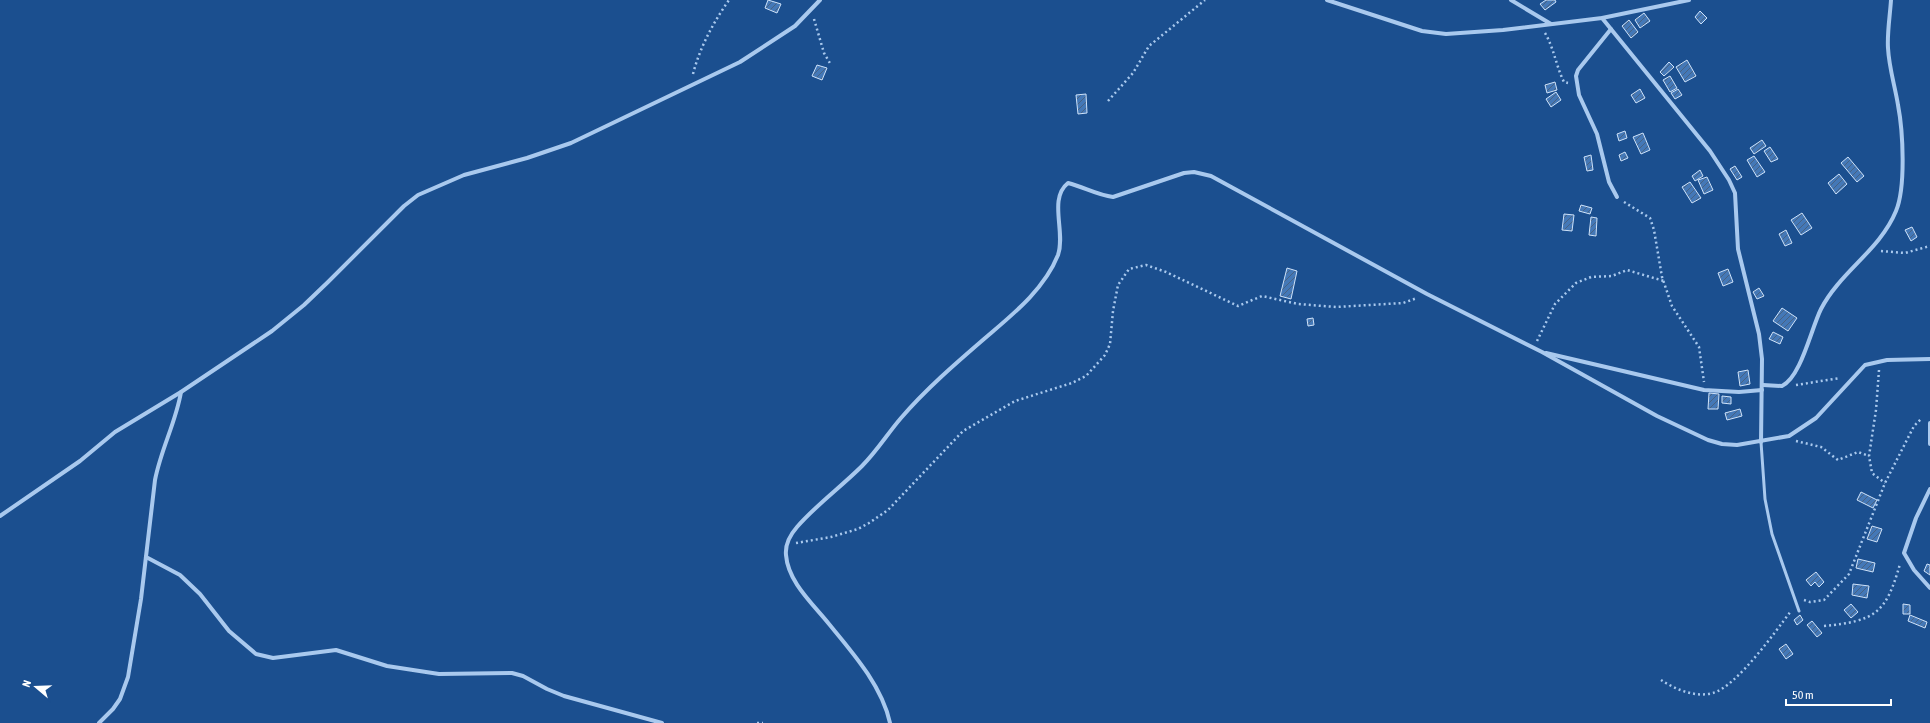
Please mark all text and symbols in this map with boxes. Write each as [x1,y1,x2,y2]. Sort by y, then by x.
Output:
north arrow [16,667,56,707]
text: N [20,679,33,689]
scale bar [1786,681,1891,707]
text: 50 m [1792,688,1814,702]

